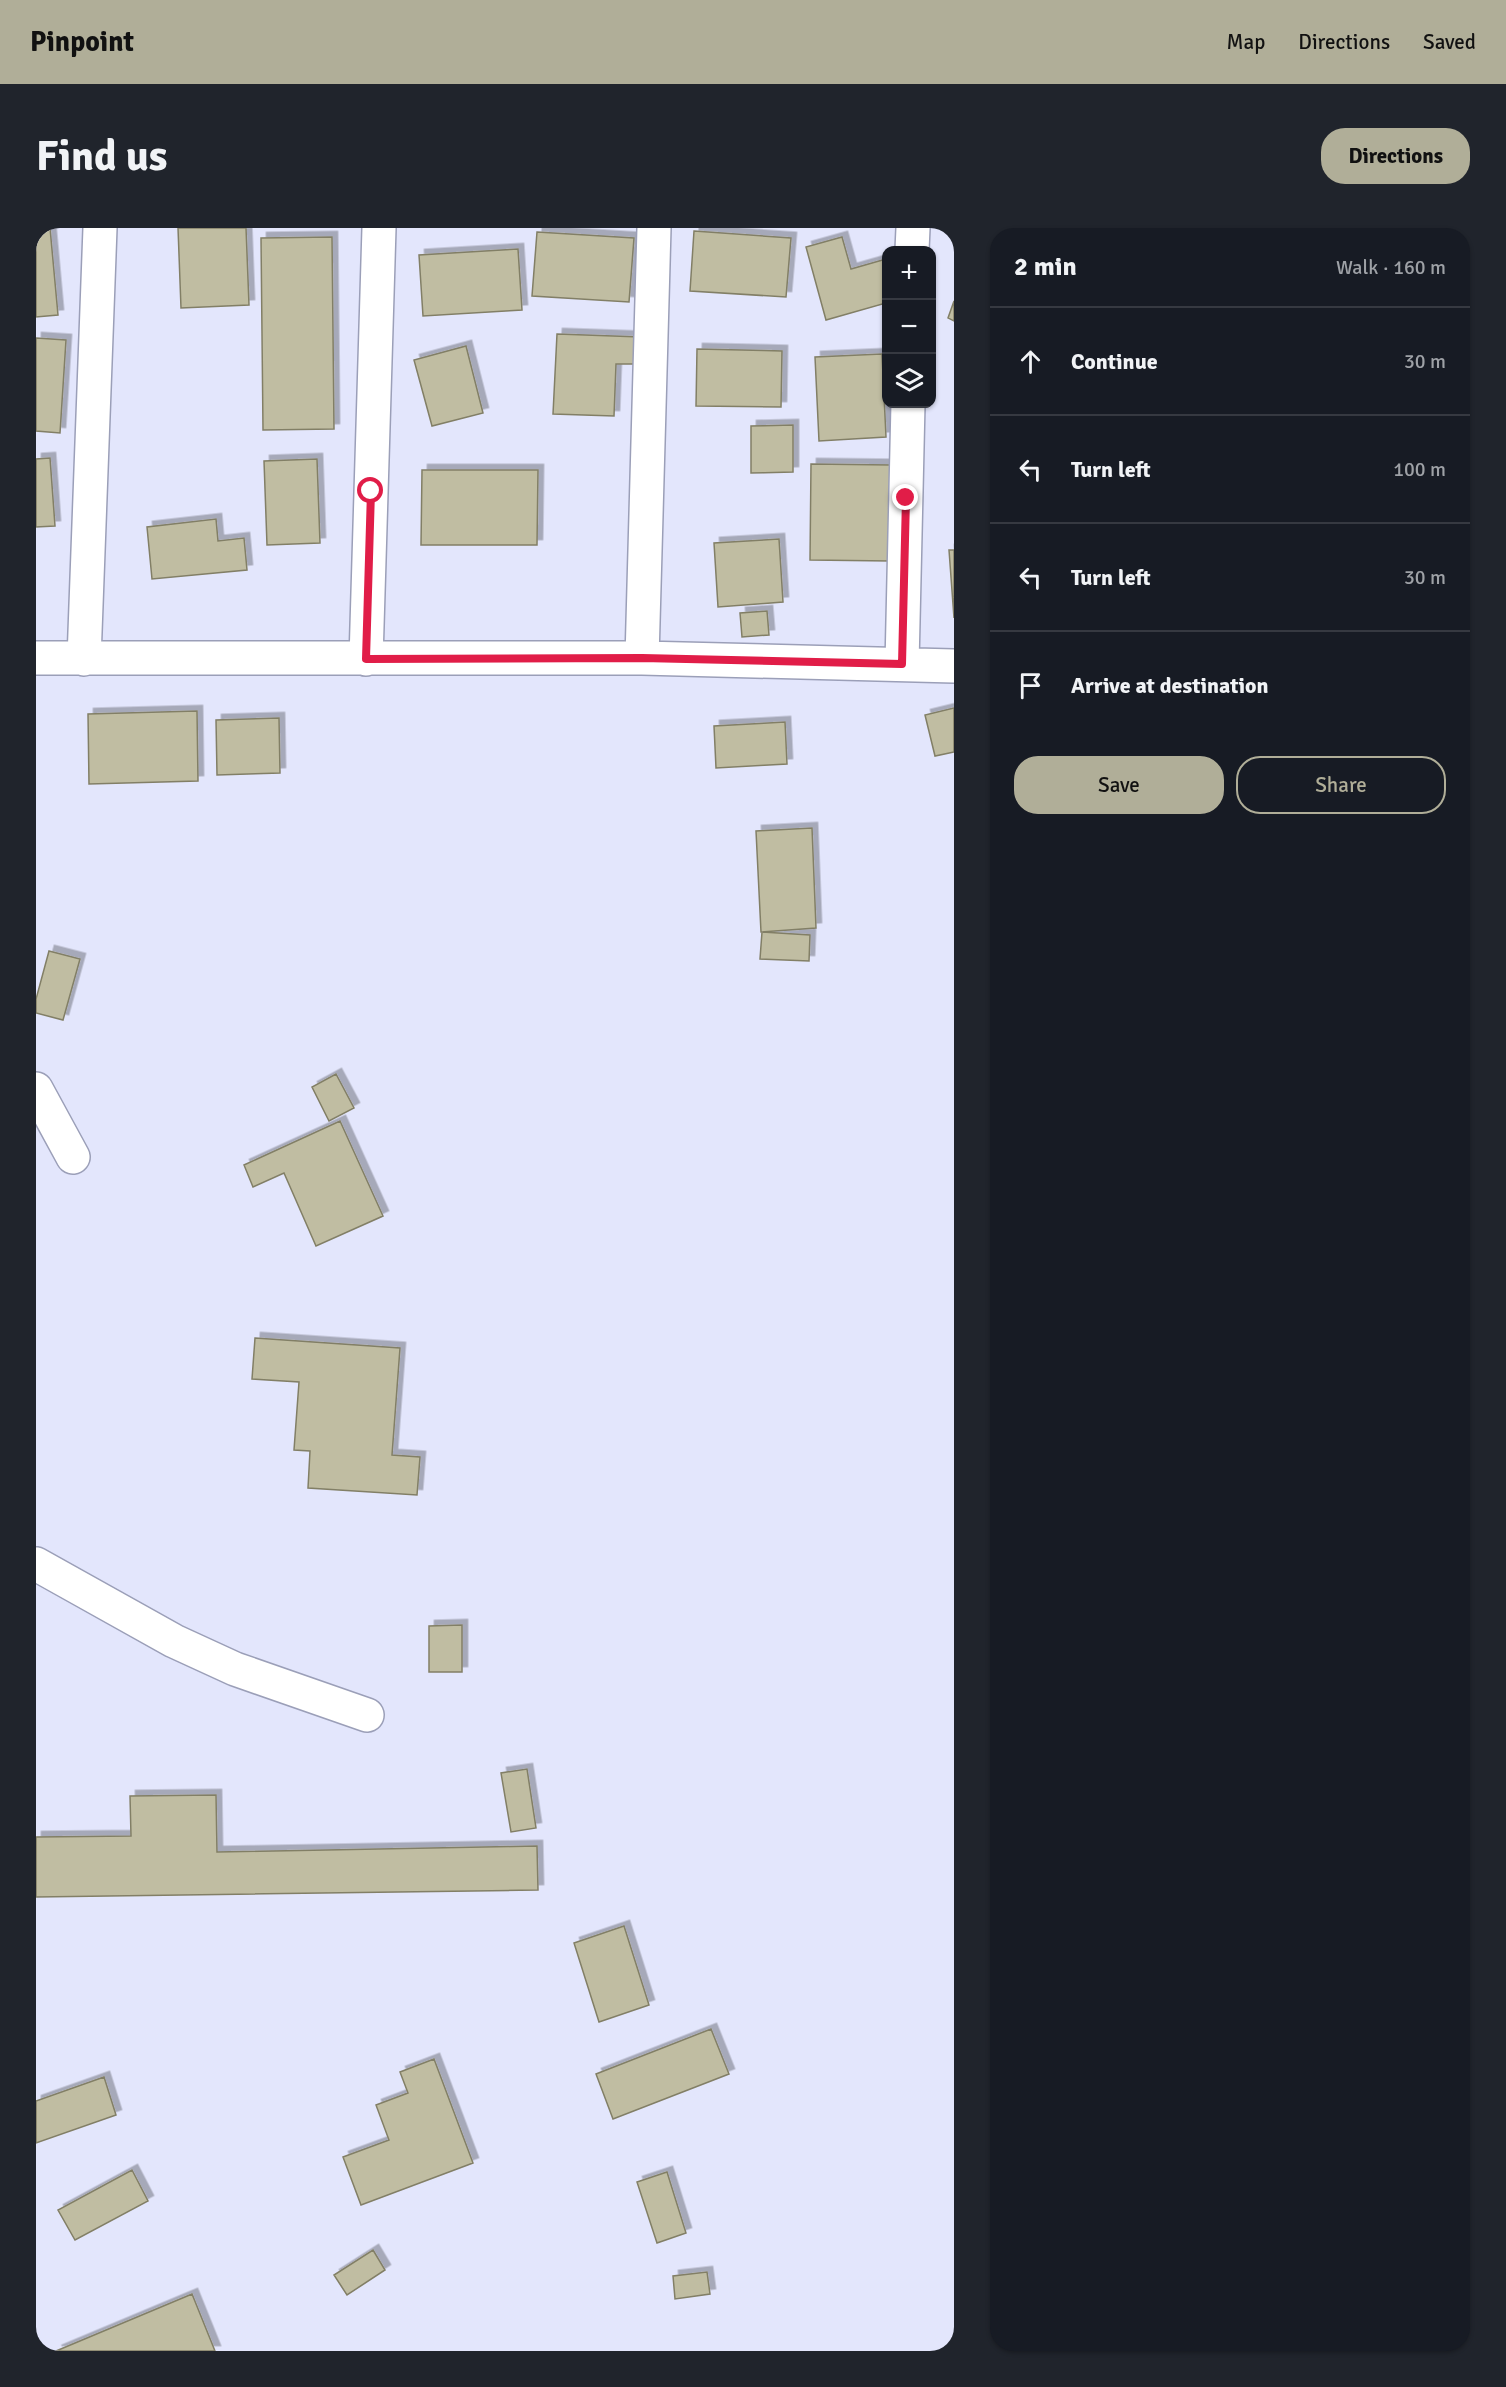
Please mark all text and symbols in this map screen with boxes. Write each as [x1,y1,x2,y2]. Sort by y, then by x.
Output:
text: Pinpoint [30,25,134,59]
text: Map [1227,29,1265,55]
text: Directions [1298,29,1390,55]
text: Saved [1423,29,1476,55]
button: Directions [1321,128,1470,184]
text: Find us [36,131,167,182]
map controls [882,246,936,408]
button: + [882,246,936,300]
text: 2 min [1014,251,1077,283]
text: Walk · 160 m [1336,255,1446,280]
button: − [882,300,936,354]
icon: ahead [1014,345,1047,378]
text: Continue [1071,348,1158,375]
text: 30 m [1404,349,1446,374]
button: layers [882,354,936,408]
icon: left [1014,453,1047,486]
text: Turn left [1071,456,1151,483]
text: 100 m [1393,457,1446,482]
route start [357,477,383,503]
route end [892,484,918,510]
icon: left [1014,561,1047,594]
text: Turn left [1071,564,1151,591]
text: 30 m [1404,565,1446,590]
icon: arrive [1014,669,1047,702]
text: Arrive at destination [1071,672,1268,699]
button: Save [1014,756,1224,814]
button: Share [1236,756,1446,814]

